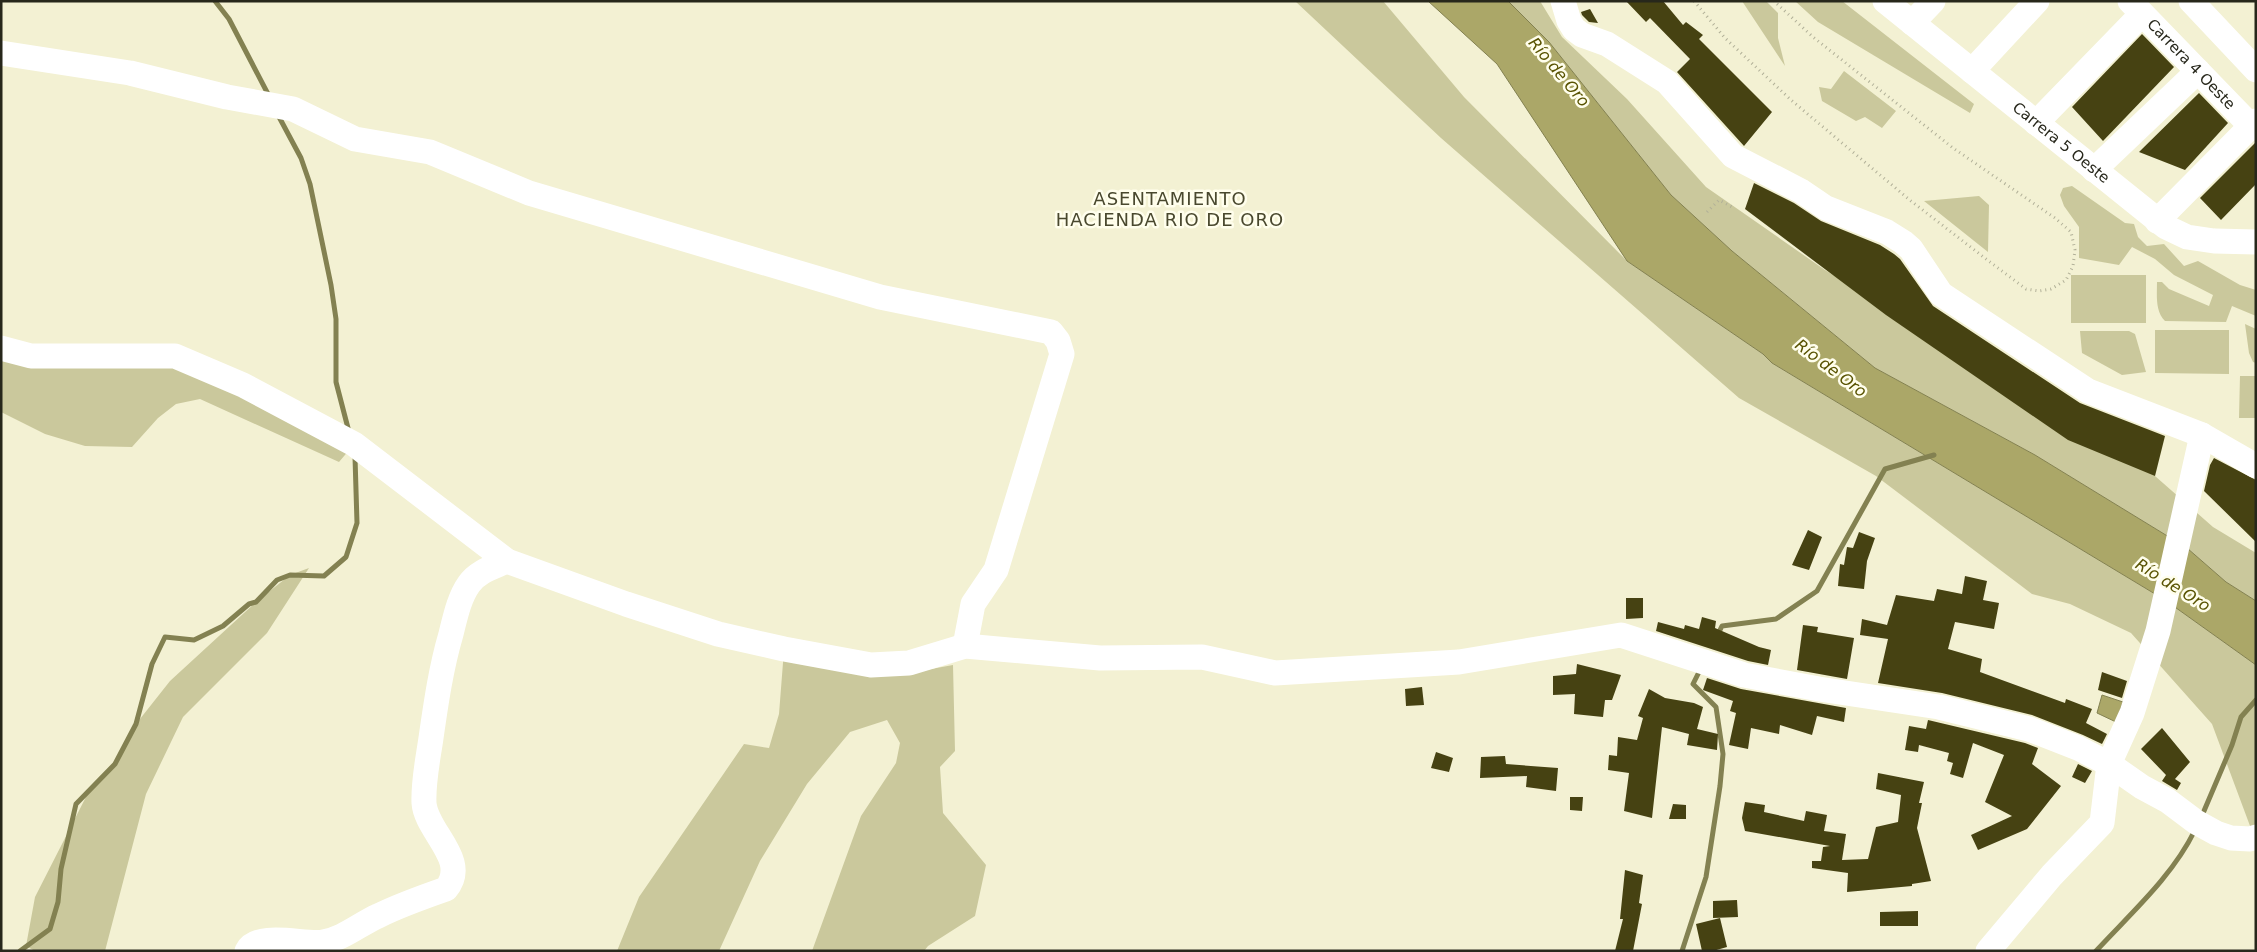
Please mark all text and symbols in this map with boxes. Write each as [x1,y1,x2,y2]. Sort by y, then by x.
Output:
street label: Carrera 4 Oeste [2143,15,2239,113]
water label: Río de Oro [1525,34,1594,111]
street label: Carrera 5 Oeste [2009,98,2113,187]
district label: ASENTAMIENTO HACIENDA RIO DE ORO [1056,188,1284,230]
water label: Río de Oro [1792,335,1871,401]
water label: Río de Oro [2132,555,2214,616]

